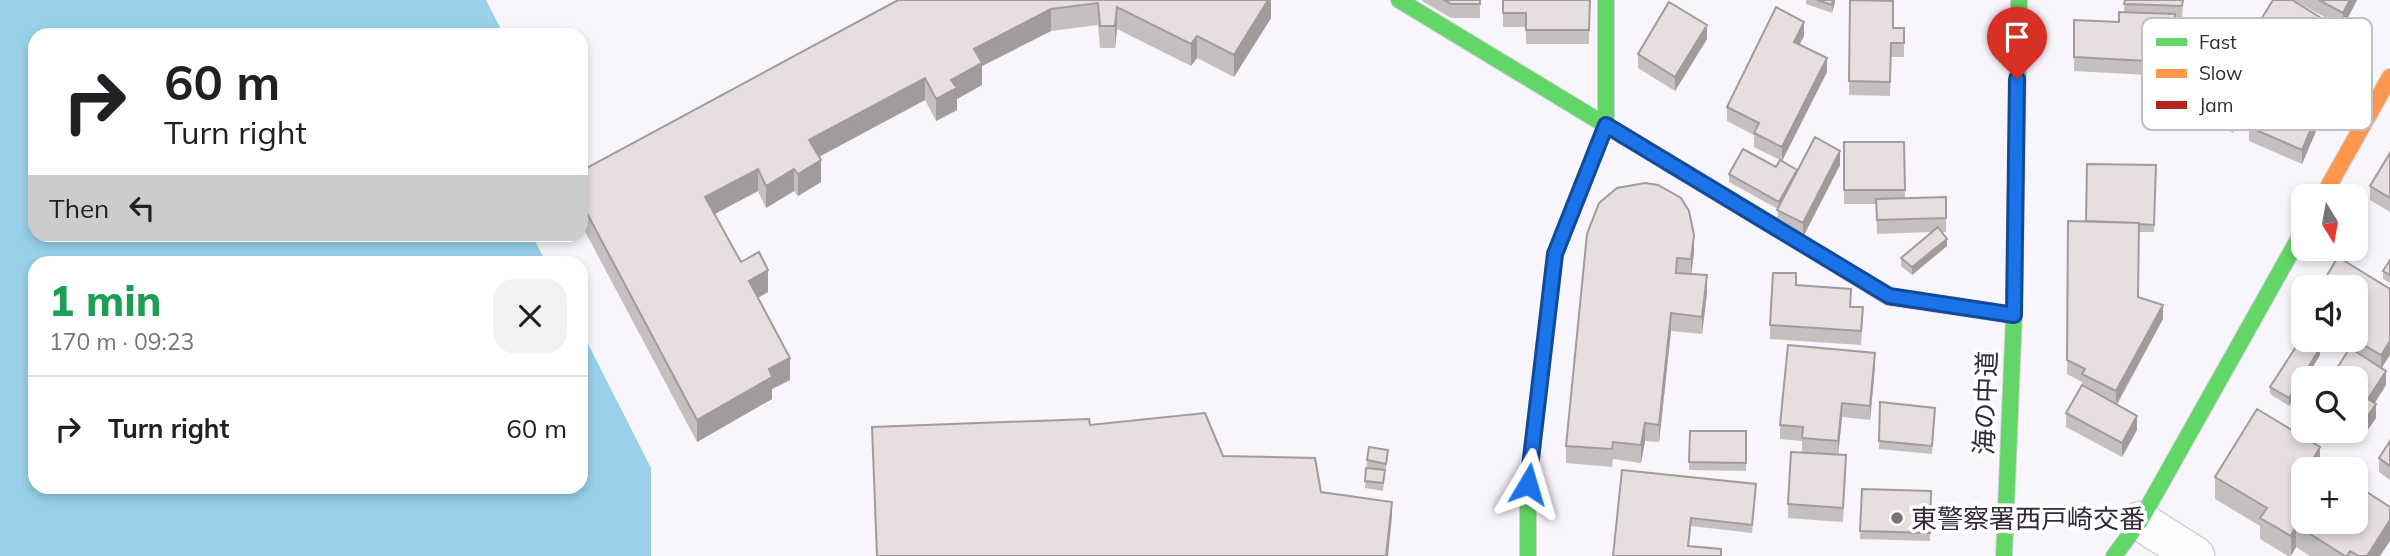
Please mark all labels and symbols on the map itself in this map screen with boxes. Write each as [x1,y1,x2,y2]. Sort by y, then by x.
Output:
pin [1987,7,2047,79]
legend [2142,18,2372,130]
text: Fast [2199,30,2237,54]
text: Slow [2199,61,2243,85]
text: Jam [2199,93,2233,117]
north arrow [2291,184,2368,261]
street label: 海の中道 [1967,350,2003,456]
position arrow [1491,447,1565,521]
place label: 東警察署西戸崎交番 [1911,502,2145,535]
marker: 東警察署西戸崎交番 [1889,510,1905,526]

